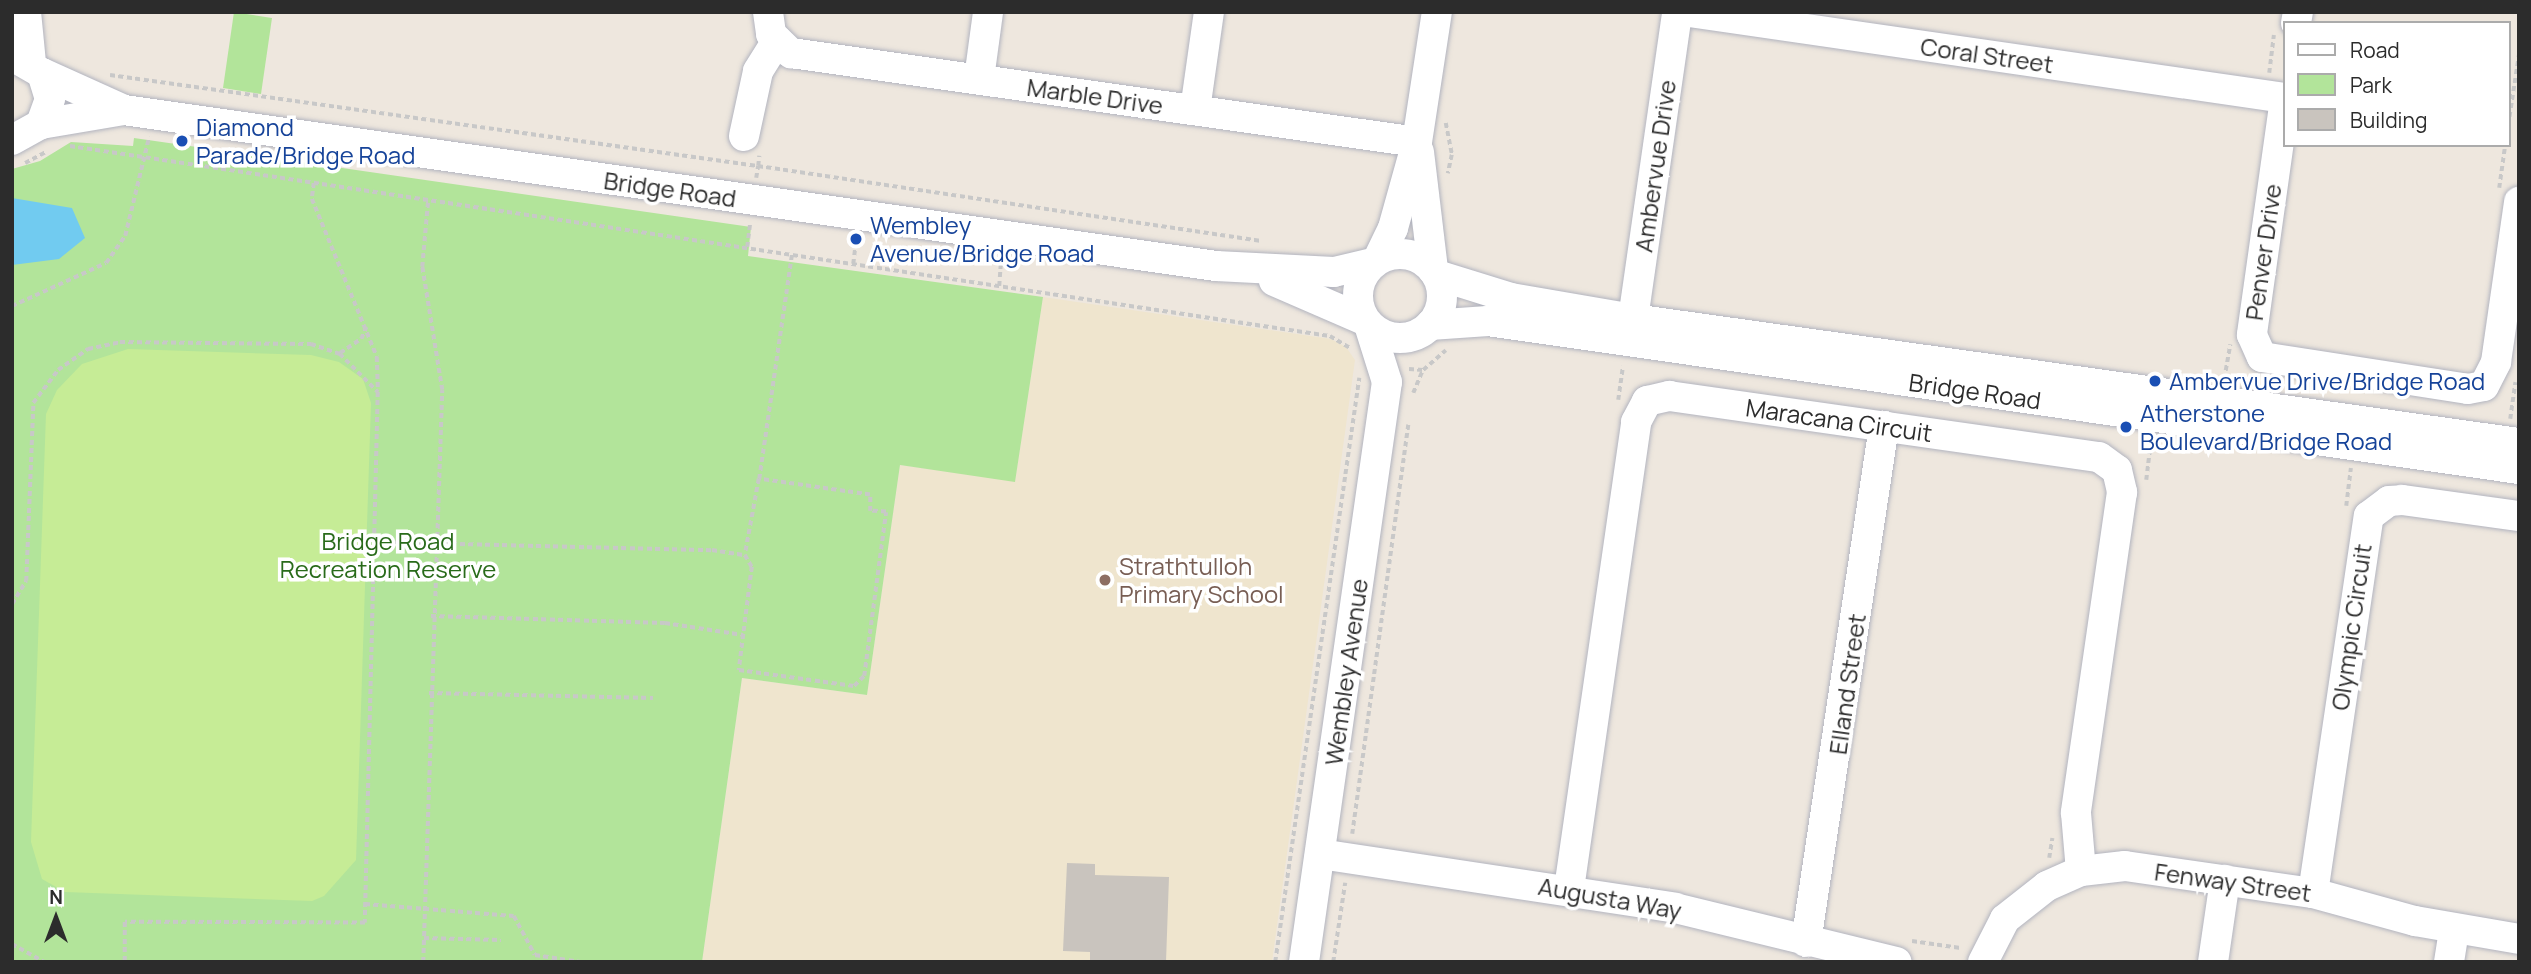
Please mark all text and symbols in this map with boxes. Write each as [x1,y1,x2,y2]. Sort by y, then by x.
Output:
legend [2282,21,2510,147]
street label: Coral Street [1919,31,2055,79]
text: Road [2350,36,2400,64]
text: Park [2350,71,2392,99]
street label: Marble Drive [1025,72,1165,120]
street label: Ambervue Drive [1629,78,1681,254]
text: Building [2350,106,2427,134]
place label: Diamond Parade/Bridge Road [196,113,415,169]
marker: Diamond Parade/Bridge Road [174,133,190,149]
street label: Bridge Road [602,165,738,213]
street label: Penver Drive [2239,182,2287,322]
place label: Wembley Avenue/Bridge Road [870,211,1095,267]
marker: Wembley Avenue/Bridge Road [848,231,864,247]
street label: Bridge Road [1907,367,2043,415]
place label: Ambervue Drive/Bridge Road [2169,367,2485,395]
marker: Ambervue Drive/Bridge Road [2147,373,2163,389]
street label: Maracana Circuit [1744,393,1934,447]
place label: Atherstone Boulevard/Bridge Road [2140,399,2392,455]
marker: Atherstone Boulevard/Bridge Road [2118,419,2134,435]
park label: Bridge Road Recreation Reserve [280,527,496,583]
street label: Olympic Circuit [2325,542,2377,712]
place label: Strathtulloh Primary School [1119,552,1284,608]
marker: Strathtulloh Primary School [1097,572,1113,588]
street label: Wembley Avenue [1319,577,1373,767]
street label: Elland Street [1823,612,1871,756]
street label: Fenway Street [2153,857,2313,907]
street label: Augusta Way [1536,871,1684,925]
north arrow [21,883,91,953]
text: N [49,884,63,910]

